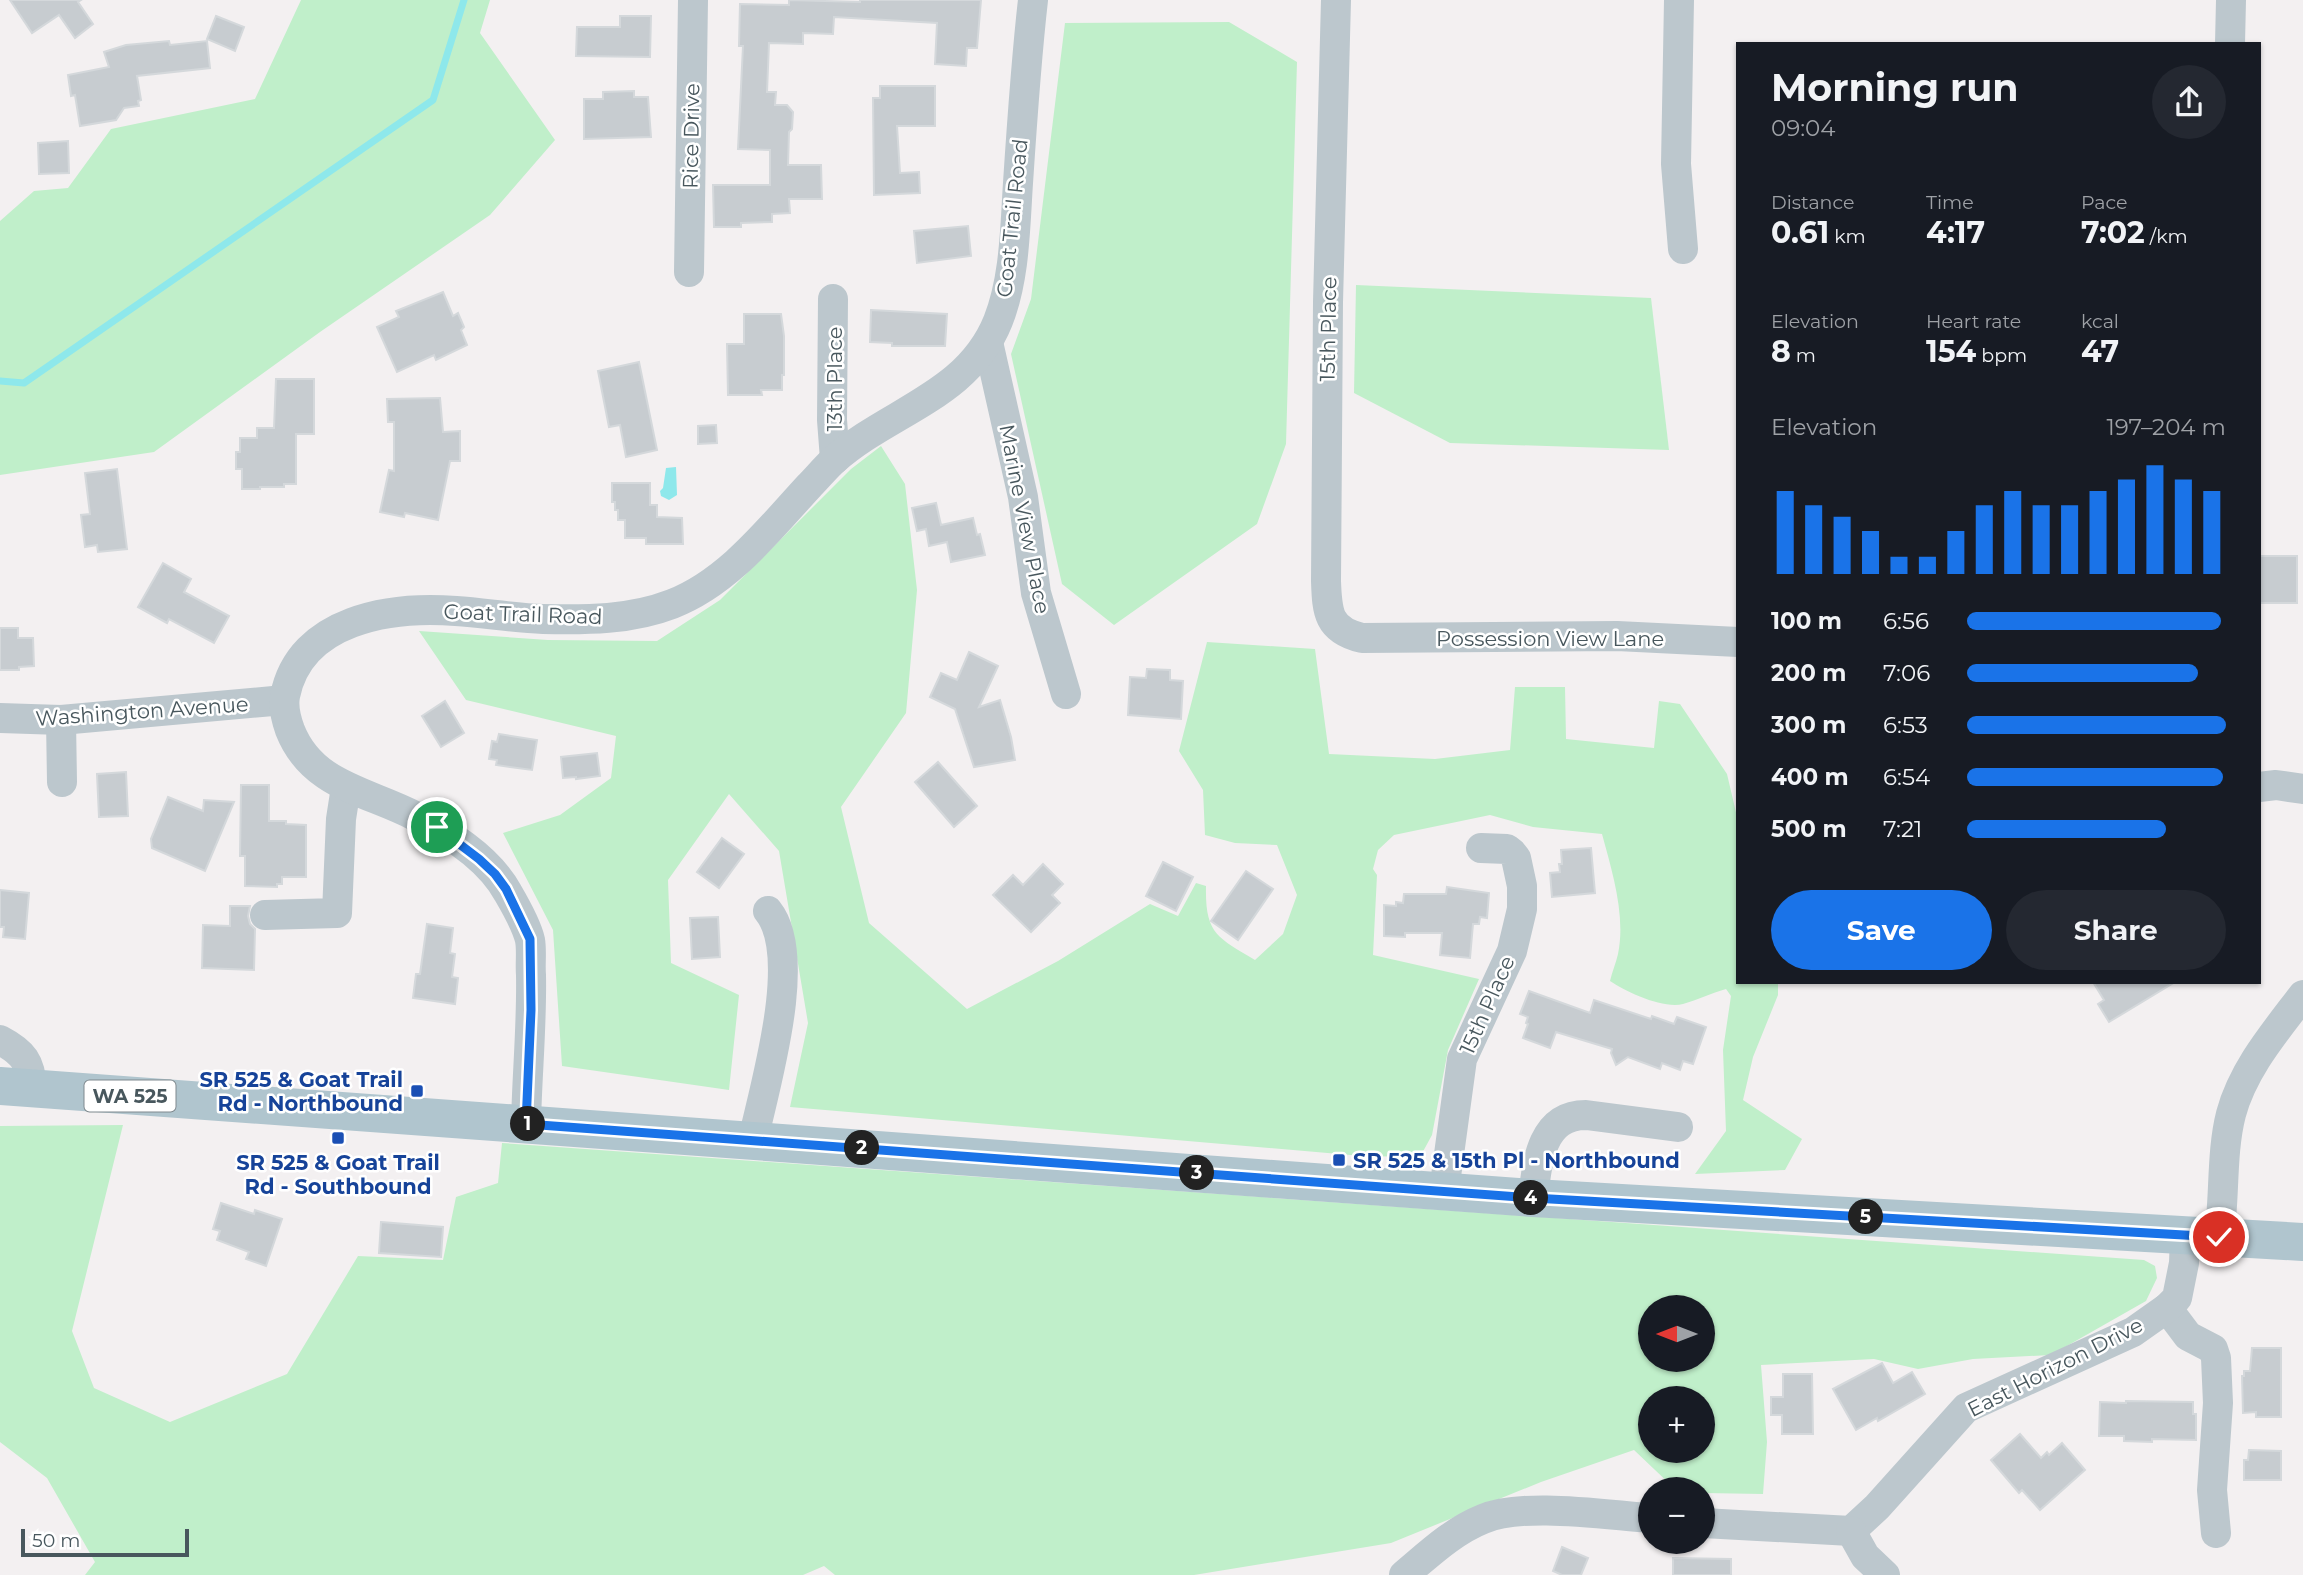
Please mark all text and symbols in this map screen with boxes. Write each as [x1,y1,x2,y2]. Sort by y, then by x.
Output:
text: Morning run [1771,64,2019,111]
button: share [2152,65,2226,139]
street label: Rice Drive [678,83,704,189]
text: 09:04 [1771,114,1836,142]
street label: Goat Trail Road [991,138,1033,298]
text: Distance [1771,191,1854,214]
text: Time [1926,191,1974,214]
text: Pace [2081,191,2128,214]
text: 0.61 [1771,214,1829,251]
text: 4:17 [1926,214,1985,251]
text: 7:02 [2081,214,2145,251]
text: km [1829,225,1866,248]
text: /km [2145,225,2188,248]
street label: 15th Place [1315,276,1341,382]
text: Elevation [1771,310,1859,333]
text: Heart rate [1926,310,2021,333]
text: kcal [2081,310,2119,333]
street label: 13th Place [822,326,847,432]
text: 8 [1771,333,1791,370]
text: 154 [1926,333,1976,370]
text: 47 [2081,333,2119,370]
text: m [1791,344,1816,367]
text: bpm [1976,344,2027,367]
text: Elevation [1771,413,1877,441]
text: 197–204 m [2106,413,2226,441]
street label: Marine View Place [994,422,1056,616]
street label: Goat Trail Road [443,599,603,629]
text: 100 m [1771,607,1842,635]
text: 6:56 [1883,607,1929,635]
street label: Possession View Lane [1436,626,1664,651]
text: 200 m [1771,659,1846,687]
text: 7:06 [1883,659,1930,687]
street label: Washington Avenue [35,691,249,731]
text: 300 m [1771,711,1847,739]
text: 6:53 [1883,711,1928,739]
text: 400 m [1771,763,1849,791]
text: 6:54 [1883,763,1930,791]
pin [407,797,467,857]
icon: arrive [418,808,456,846]
text: 500 m [1771,815,1847,843]
text: 7:21 [1883,815,1922,843]
button: Save [1771,890,1992,970]
button: Share [2006,890,2226,970]
street label: 15th Place [1454,952,1520,1058]
place label: SR 525 & Goat Trail Rd - Northbound [199,1067,403,1116]
road number: WA 525 [85,1080,176,1112]
marker: SR 525 & Goat Trail Rd - Northbound [409,1083,425,1099]
pin: 1 [510,1106,546,1142]
text: 1 [524,1112,531,1135]
marker: SR 525 & Goat Trail Rd - Southbound [330,1130,346,1146]
pin: 2 [844,1130,880,1166]
text: 2 [856,1136,867,1159]
place label: SR 525 & 15th Pl - Northbound [1353,1148,1680,1173]
place label: SR 525 & Goat Trail Rd - Southbound [236,1150,440,1199]
marker: SR 525 & 15th Pl - Northbound [1331,1152,1347,1168]
pin: 3 [1180,1156,1214,1190]
text: 3 [1191,1161,1202,1184]
pin: 4 [1514,1180,1548,1216]
text: 4 [1524,1186,1537,1209]
pin: 5 [1848,1200,1884,1234]
text: 5 [1860,1205,1871,1228]
pin [2189,1207,2249,1267]
icon: check [2200,1218,2238,1256]
north arrow [1638,1295,1715,1372]
map controls [1638,1295,1715,1554]
street label: East Horizon Drive [1963,1312,2147,1422]
button: + [1638,1386,1715,1463]
button: − [1638,1477,1715,1554]
scale bar [21,1526,189,1558]
text: 50 m [32,1529,80,1552]

